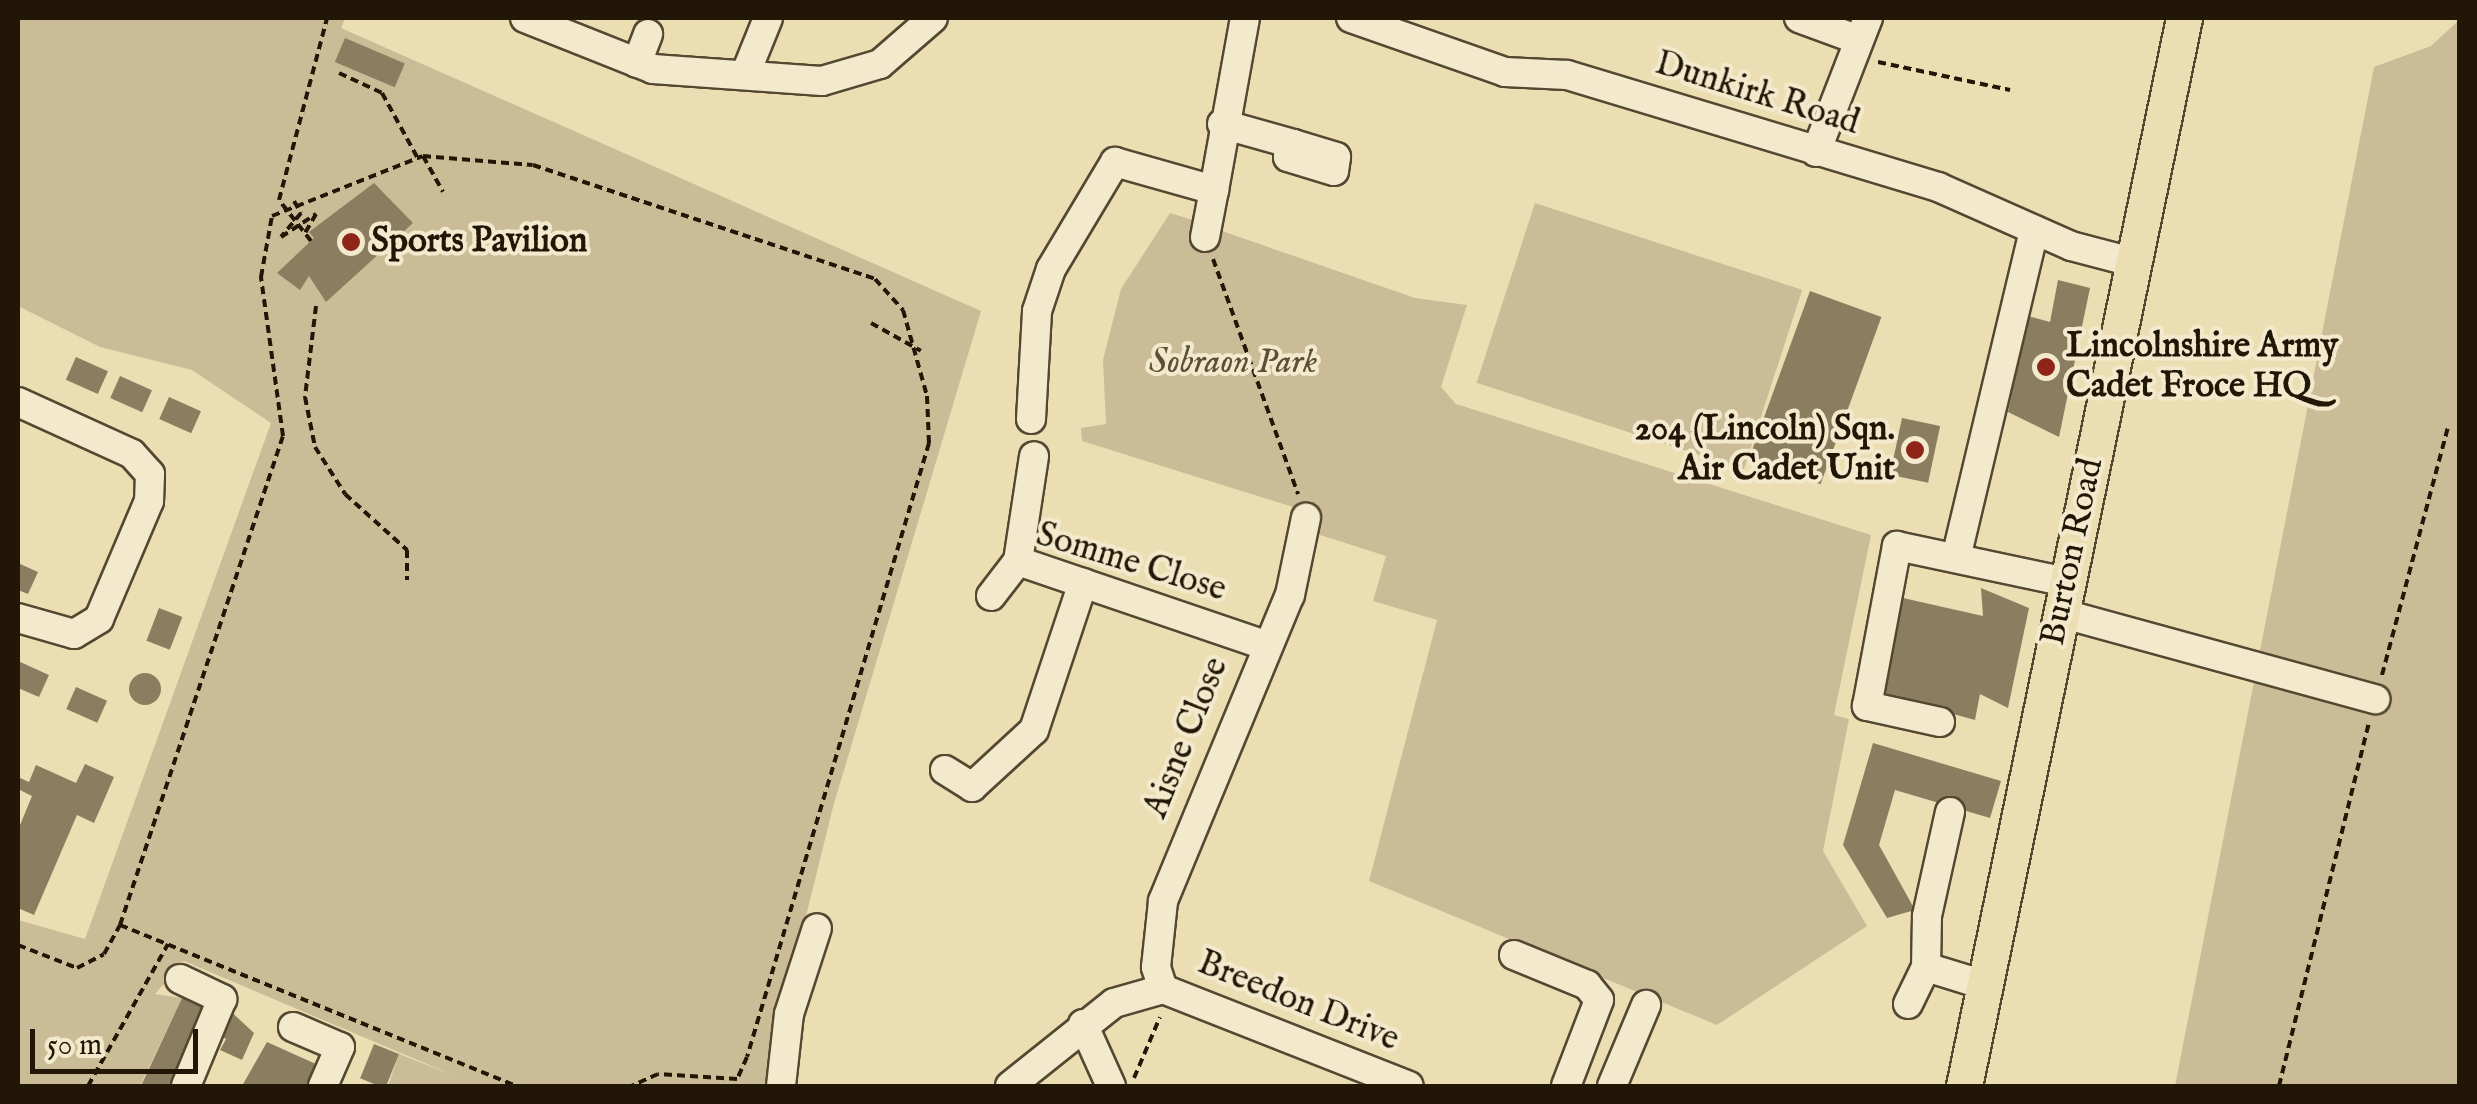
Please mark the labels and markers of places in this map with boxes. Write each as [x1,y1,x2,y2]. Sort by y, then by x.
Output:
place label: Sports Pavilion [371,221,587,263]
marker: Sports Pavilion [340,231,362,253]
place label: Lincolnshire Army Cadet Froce HQ [2066,326,2338,408]
marker: Lincolnshire Army Cadet Froce HQ [2035,356,2057,378]
place label: 204 (Lincoln) Sqn. Air Cadet Unit [1635,409,1895,491]
marker: 204 (Lincoln) Sqn. Air Cadet Unit [1904,439,1926,461]

